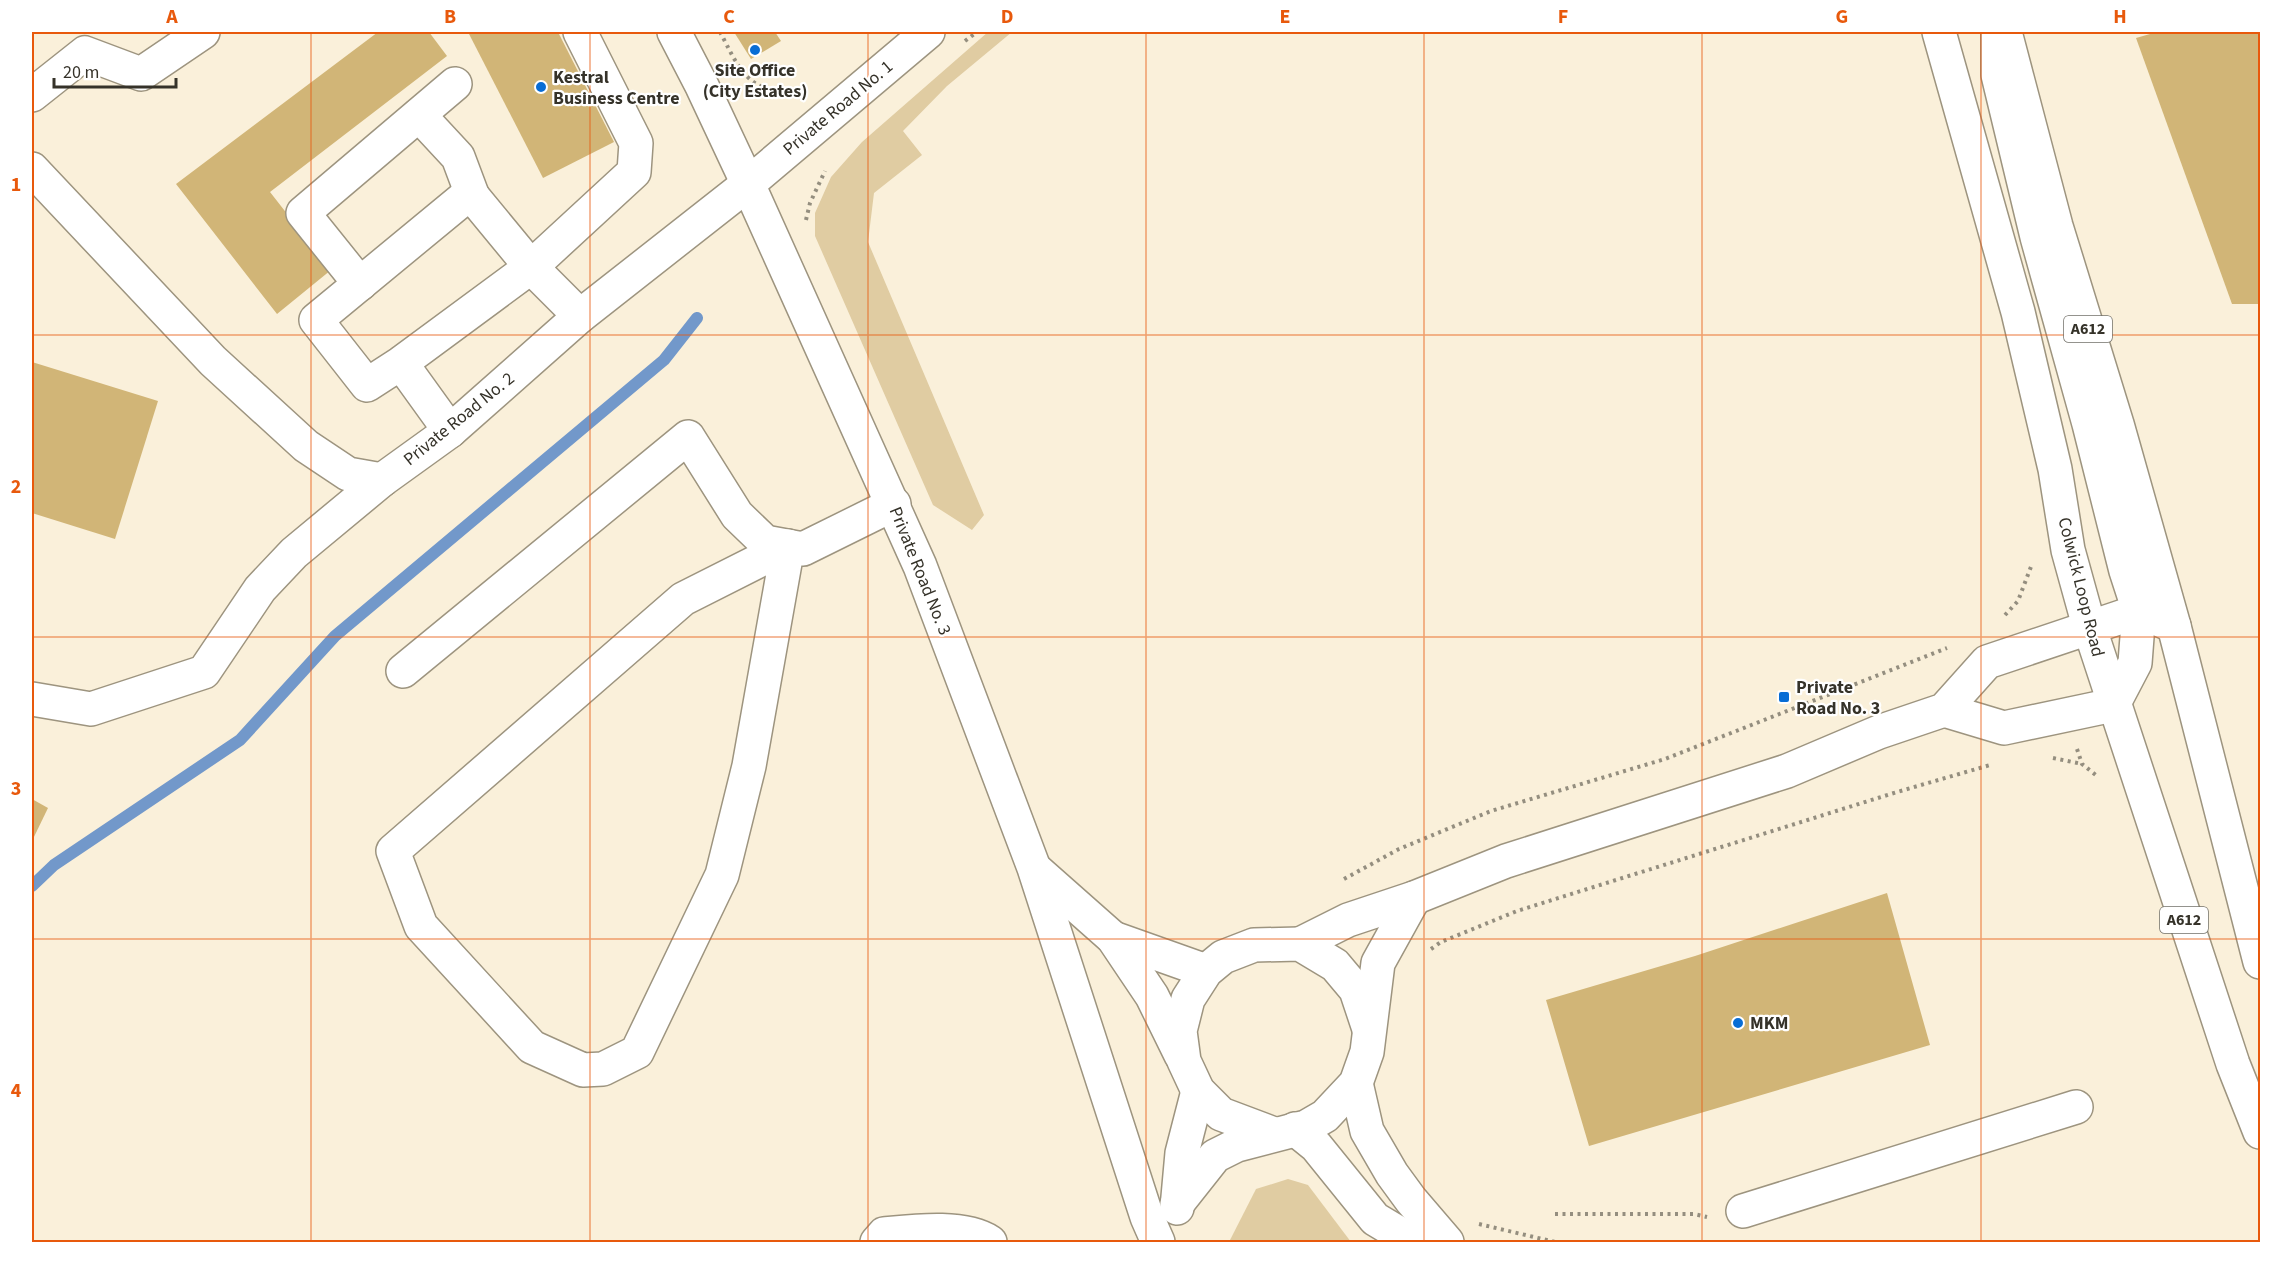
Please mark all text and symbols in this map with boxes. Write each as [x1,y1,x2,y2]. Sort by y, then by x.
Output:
text: A [165,3,178,31]
text: B [444,3,456,31]
text: C [723,3,735,31]
text: D [1001,3,1013,31]
text: E [1280,3,1290,31]
text: F [1558,3,1568,31]
text: G [1836,3,1848,31]
text: H [2113,3,2127,31]
marker: Site Office (City Estates) [748,43,762,57]
scale bar [54,51,176,89]
street label: Private Road No. 1 [778,55,898,161]
place label: Site Office (City Estates) [703,58,807,104]
text: 20 m [63,60,99,85]
place label: Kestral Business Centre [553,65,680,111]
marker: Kestral Business Centre [534,80,548,94]
text: 1 [11,171,21,199]
road number: A612 [2064,316,2112,342]
street label: Private Road No. 2 [398,366,520,472]
text: 2 [11,473,21,501]
street label: Private Road No. 3 [883,503,957,639]
street label: Colwick Loop Road [2052,515,2110,659]
place label: Private Road No. 3 [1796,675,1880,721]
marker: Private Road No. 3 [1777,690,1791,704]
text: 3 [11,775,21,803]
road number: A612 [2160,907,2208,933]
place label: MKM [1750,1011,1788,1036]
marker: MKM [1731,1016,1745,1030]
text: 4 [11,1077,22,1105]

